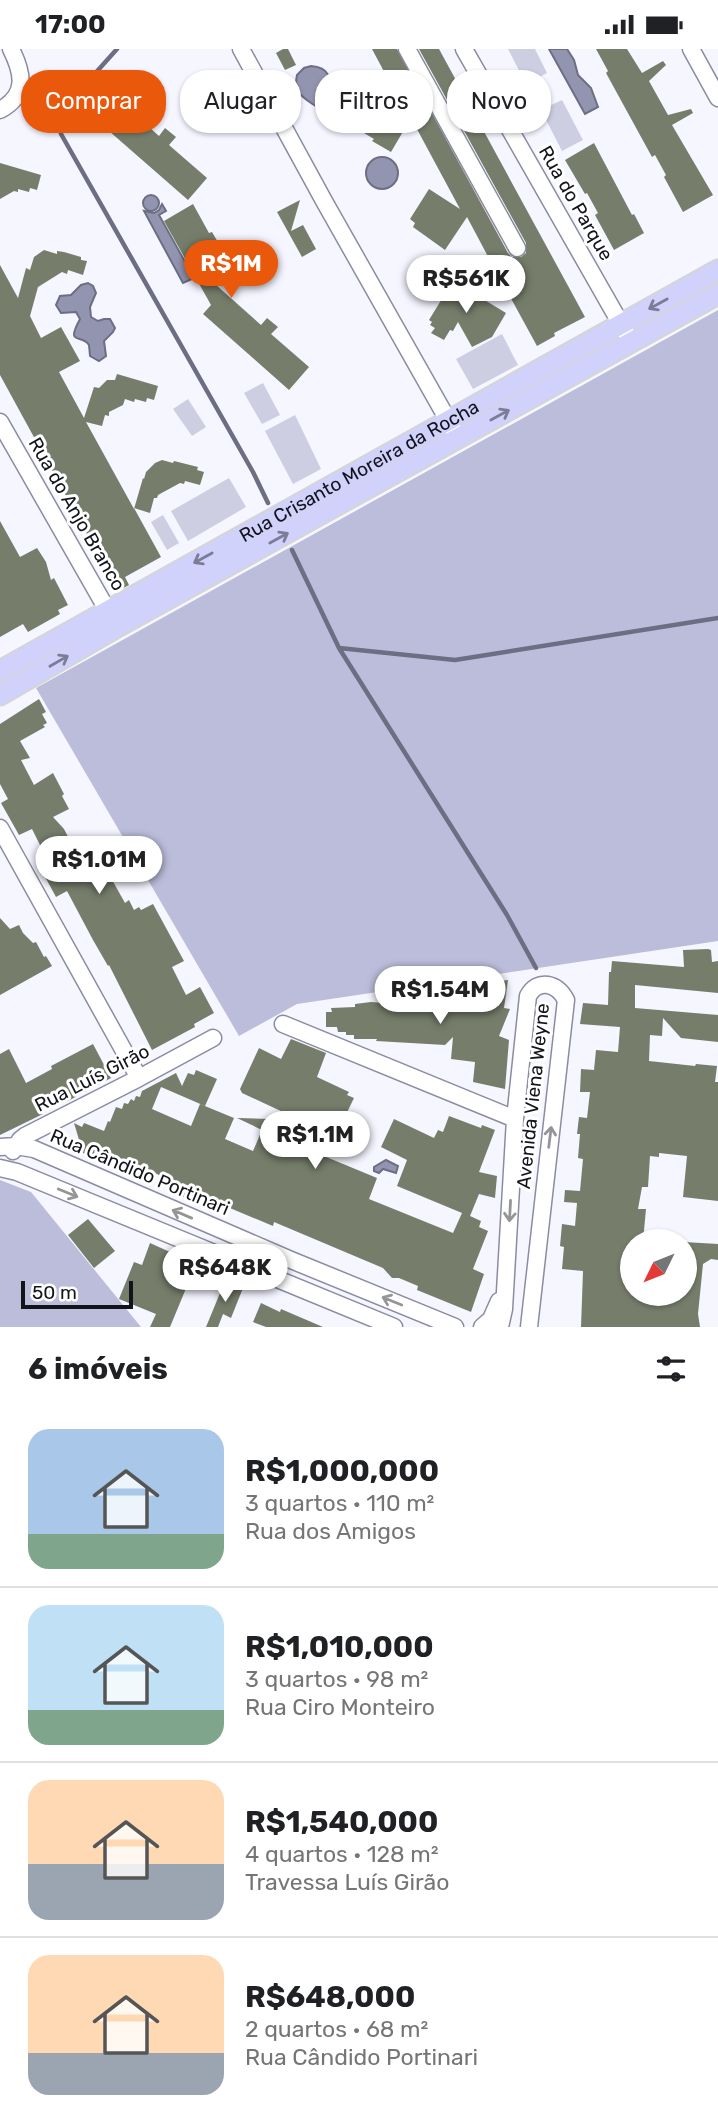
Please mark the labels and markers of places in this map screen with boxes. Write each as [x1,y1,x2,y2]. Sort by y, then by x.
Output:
pin: R$1M [190,240,272,300]
pin: R$561K [409,255,523,315]
pin: R$1.01M [34,837,164,896]
pin: R$1.54M [375,967,505,1026]
pin: R$1.1M [258,1111,372,1171]
pin: R$648K [168,1245,282,1304]

